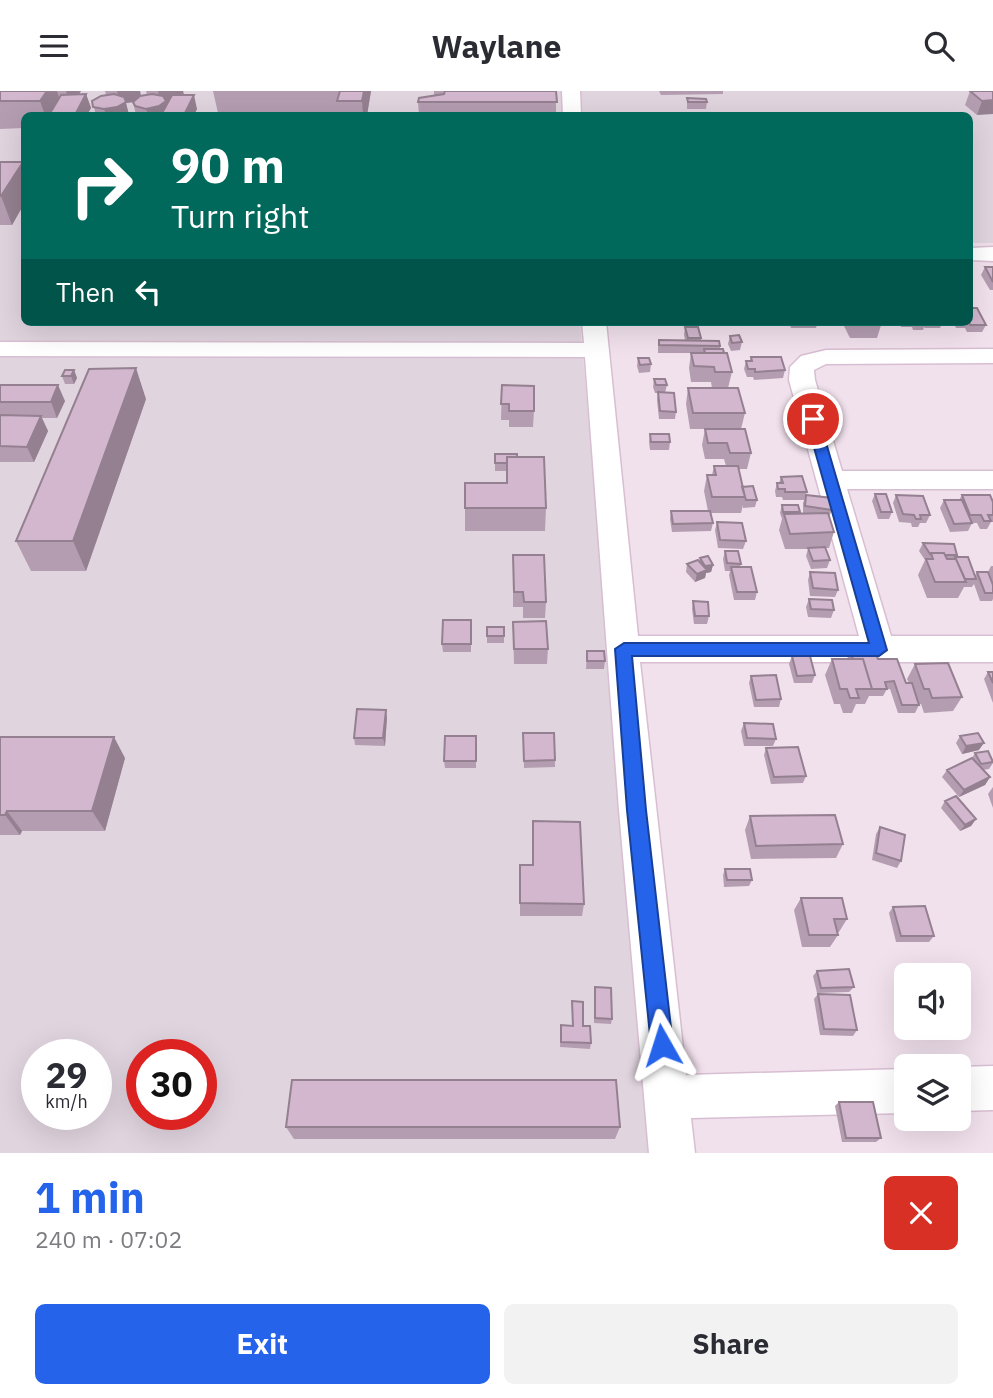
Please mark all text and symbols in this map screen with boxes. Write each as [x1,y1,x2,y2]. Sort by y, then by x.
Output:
text: Waylane [431,25,562,67]
icon: menu [35,27,73,65]
icon: search [920,27,958,65]
text: 90 m [171,133,285,196]
icon: right [56,140,147,231]
text: Turn right [171,195,309,237]
icon: left [129,273,167,311]
text: Then [56,275,115,309]
pin [783,389,843,449]
icon: arrive [794,400,832,438]
map controls [894,963,971,1131]
button: sound [894,963,971,1040]
position arrow [625,1008,699,1082]
speed limit sign: 30 [126,1039,217,1130]
text: 29 [45,1052,88,1098]
button: layers [894,1054,971,1131]
text: km/h [45,1090,88,1113]
text: 1 min [35,1170,145,1225]
button: close [884,1176,958,1250]
text: 240 m · 07:02 [35,1224,182,1254]
button: Exit [35,1304,490,1384]
button: Share [504,1304,958,1384]

